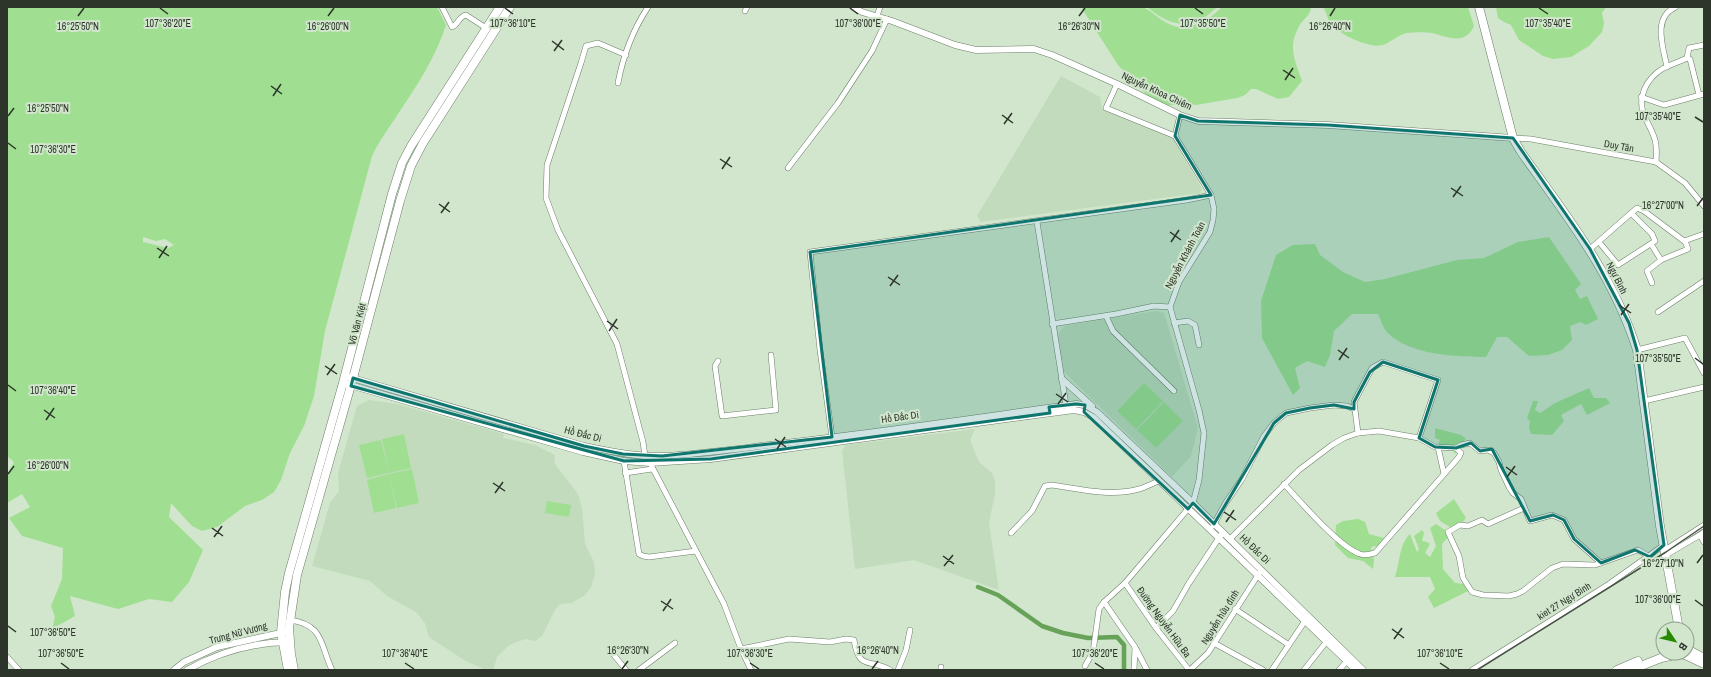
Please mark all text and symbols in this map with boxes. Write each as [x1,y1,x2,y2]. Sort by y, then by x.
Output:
text: 107°36'20"E [145,17,191,30]
text: 107°36'10"E [490,17,536,30]
text: 107°36'00"E [835,17,881,30]
text: 107°35'50"E [1180,17,1226,30]
text: 107°35'40"E [1525,17,1571,30]
text: 16°25'50"N [57,20,99,33]
text: 16°26'00"N [307,20,349,33]
text: 16°26'30"N [1058,20,1100,33]
text: 16°26'40"N [1309,20,1351,33]
street label: Nguyễn Khoa Chiêm [1120,69,1194,113]
text: 16°25'50"N [27,102,69,115]
text: 107°35'40"E [1635,110,1681,123]
street label: Duy Tân [1603,137,1635,155]
text: 107°36'30"E [30,143,76,156]
text: 16°27'00"N [1642,199,1684,212]
street label: Nguyễn Khánh Toàn [1162,219,1208,291]
street label: Ngự Bình [1603,260,1631,296]
street label: Võ Văn Kiệt [345,301,369,346]
text: 107°35'50"E [1635,352,1681,365]
text: 107°36'40"E [30,384,76,397]
street label: Hồ Đắc Di [880,408,920,426]
street label: Hồ Đắc Di [563,423,603,445]
text: 16°26'00"N [27,459,69,472]
street label: Hồ Đắc Di [1237,531,1273,567]
text: 16°27'10"N [1642,557,1684,570]
street label: kiet 27 Ngự Bình [1535,579,1593,623]
street label: Đường Nguyễn Hữu Ba [1134,584,1194,660]
street label: Nguyễn hữu đính [1198,587,1242,647]
text: 107°36'00"E [1635,593,1681,606]
street label: Trưng Nữ Vương [208,619,269,647]
north arrow [1655,621,1695,661]
text: 107°36'50"E [30,626,76,639]
text: B [1675,640,1691,654]
text: 16°26'30"N [607,644,649,657]
text: 16°26'40"N [857,644,899,657]
text: 107°36'50"E [38,647,84,660]
text: 107°36'40"E [382,647,428,660]
text: 107°36'30"E [727,647,773,660]
text: 107°36'20"E [1072,647,1118,660]
text: 107°36'10"E [1417,647,1463,660]

